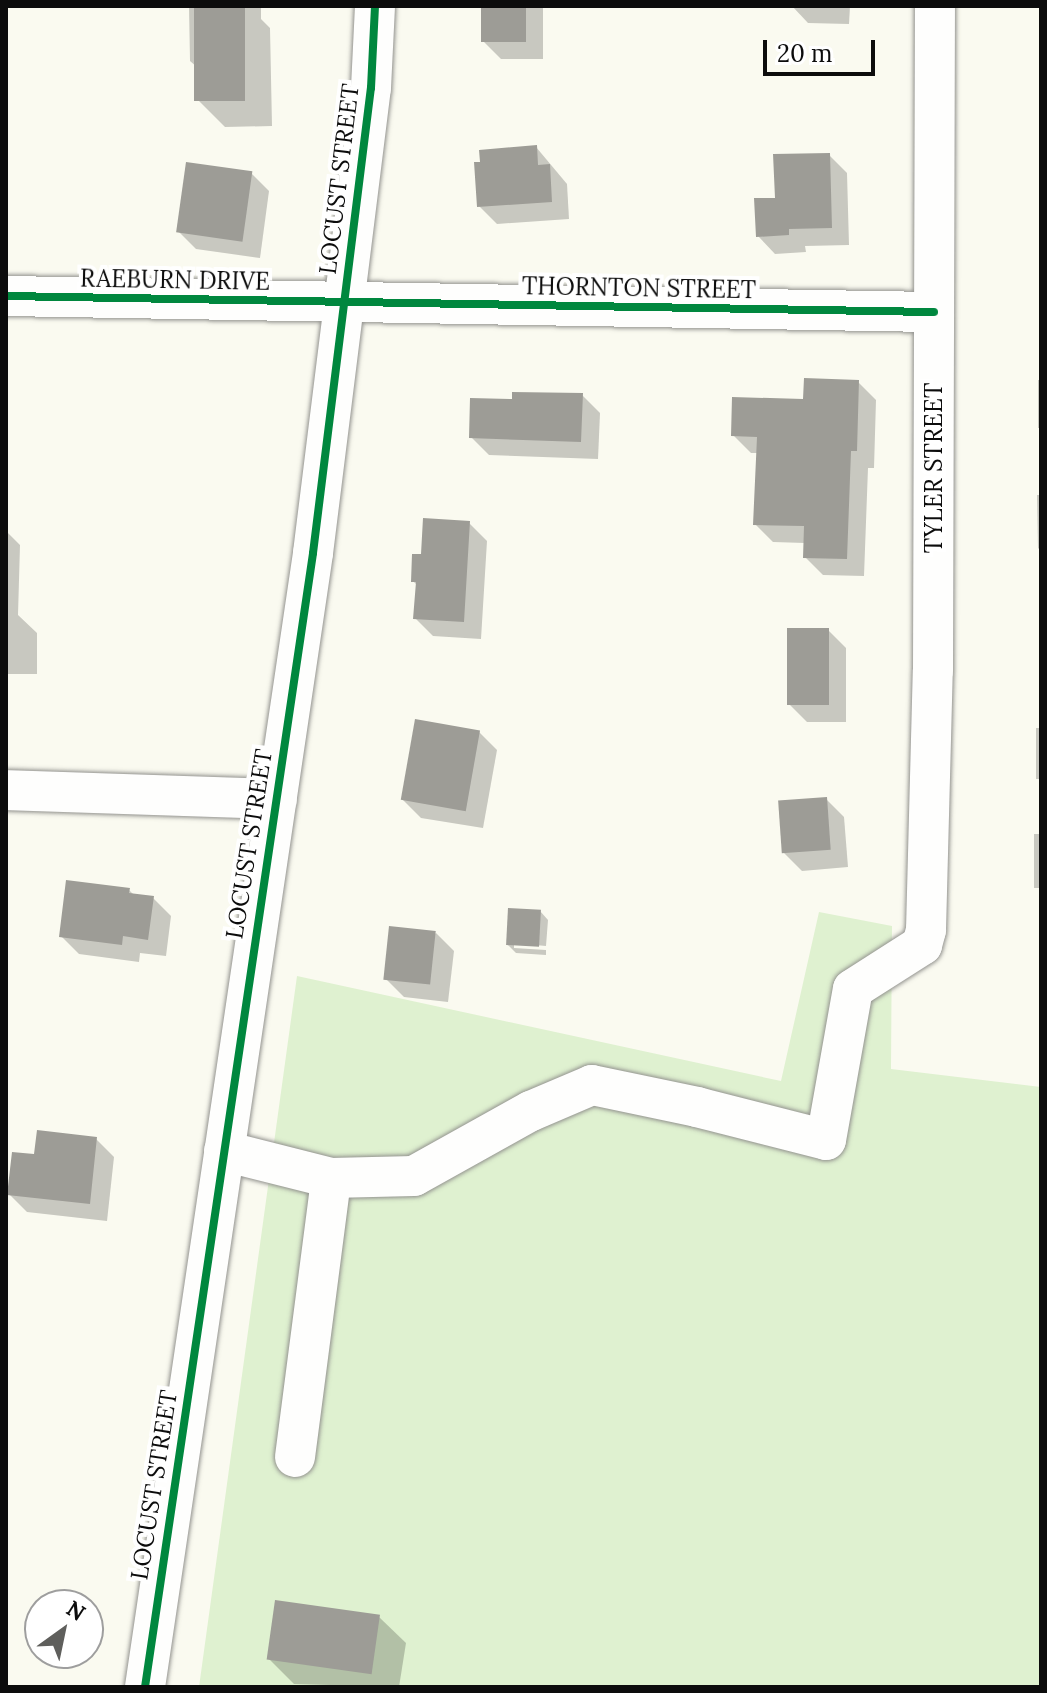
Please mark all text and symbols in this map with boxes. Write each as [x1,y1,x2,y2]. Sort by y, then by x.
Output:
scale bar [767,24,879,74]
text: 20 m [777,38,833,69]
street label: LOCUST STREET [313,82,365,276]
street label: RAEBURN DRIVE [80,264,270,296]
street label: THORNTON STREET [522,272,756,304]
street label: TYLER STREET [920,383,948,553]
street label: LOCUST STREET [220,747,278,941]
street label: LOCUST STREET [125,1388,183,1582]
north arrow [24,1589,104,1669]
text: N [61,1594,91,1627]

